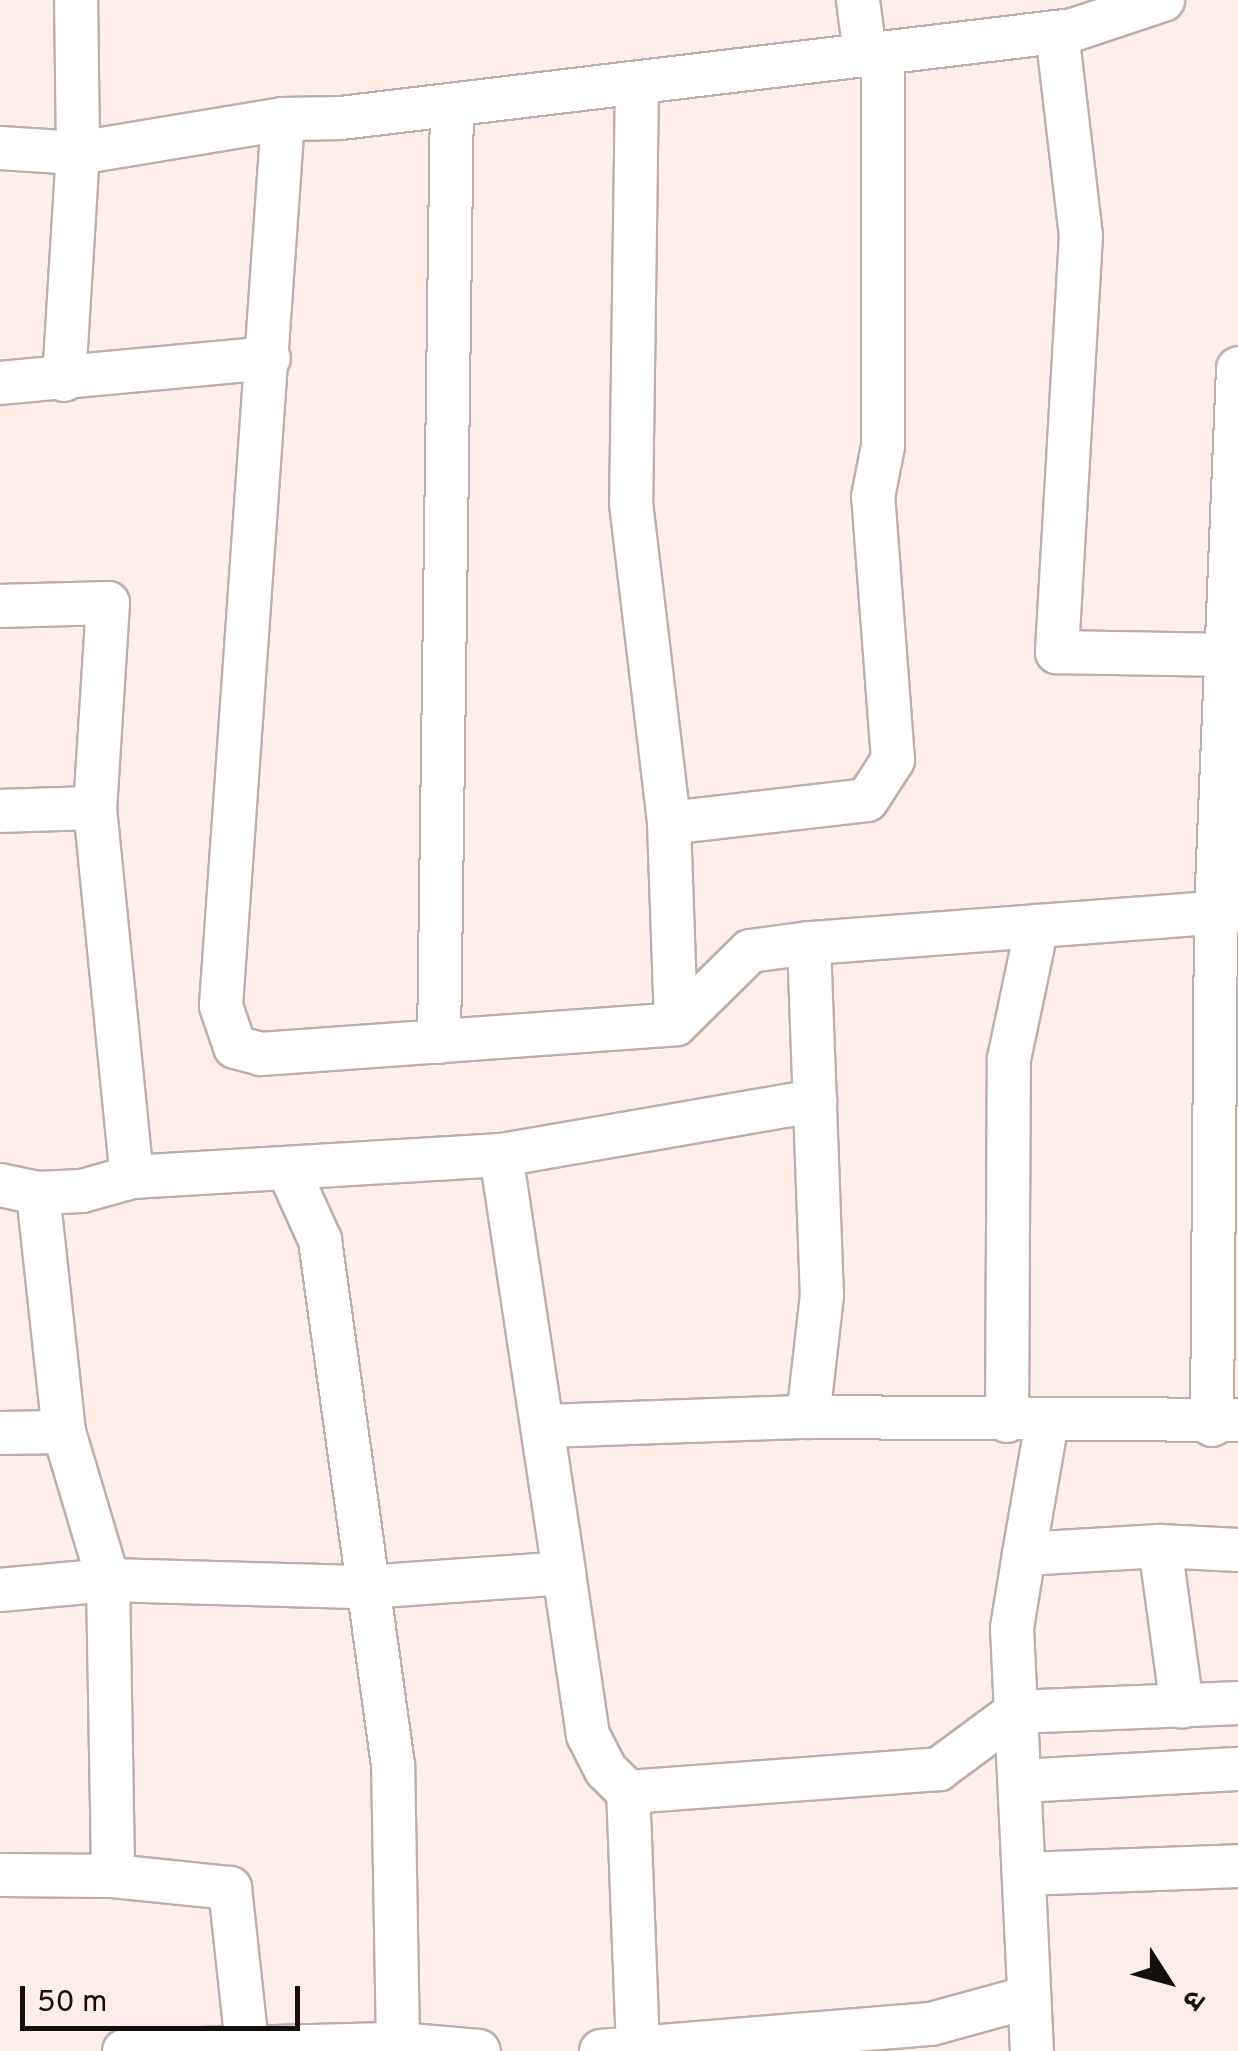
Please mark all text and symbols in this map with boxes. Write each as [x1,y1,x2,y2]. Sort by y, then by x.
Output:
north arrow [1118,1931,1218,2031]
scale bar [25,1966,305,2028]
text: उ [1173,1981,1212,2016]
text: 50 m [37,1985,107,2022]

